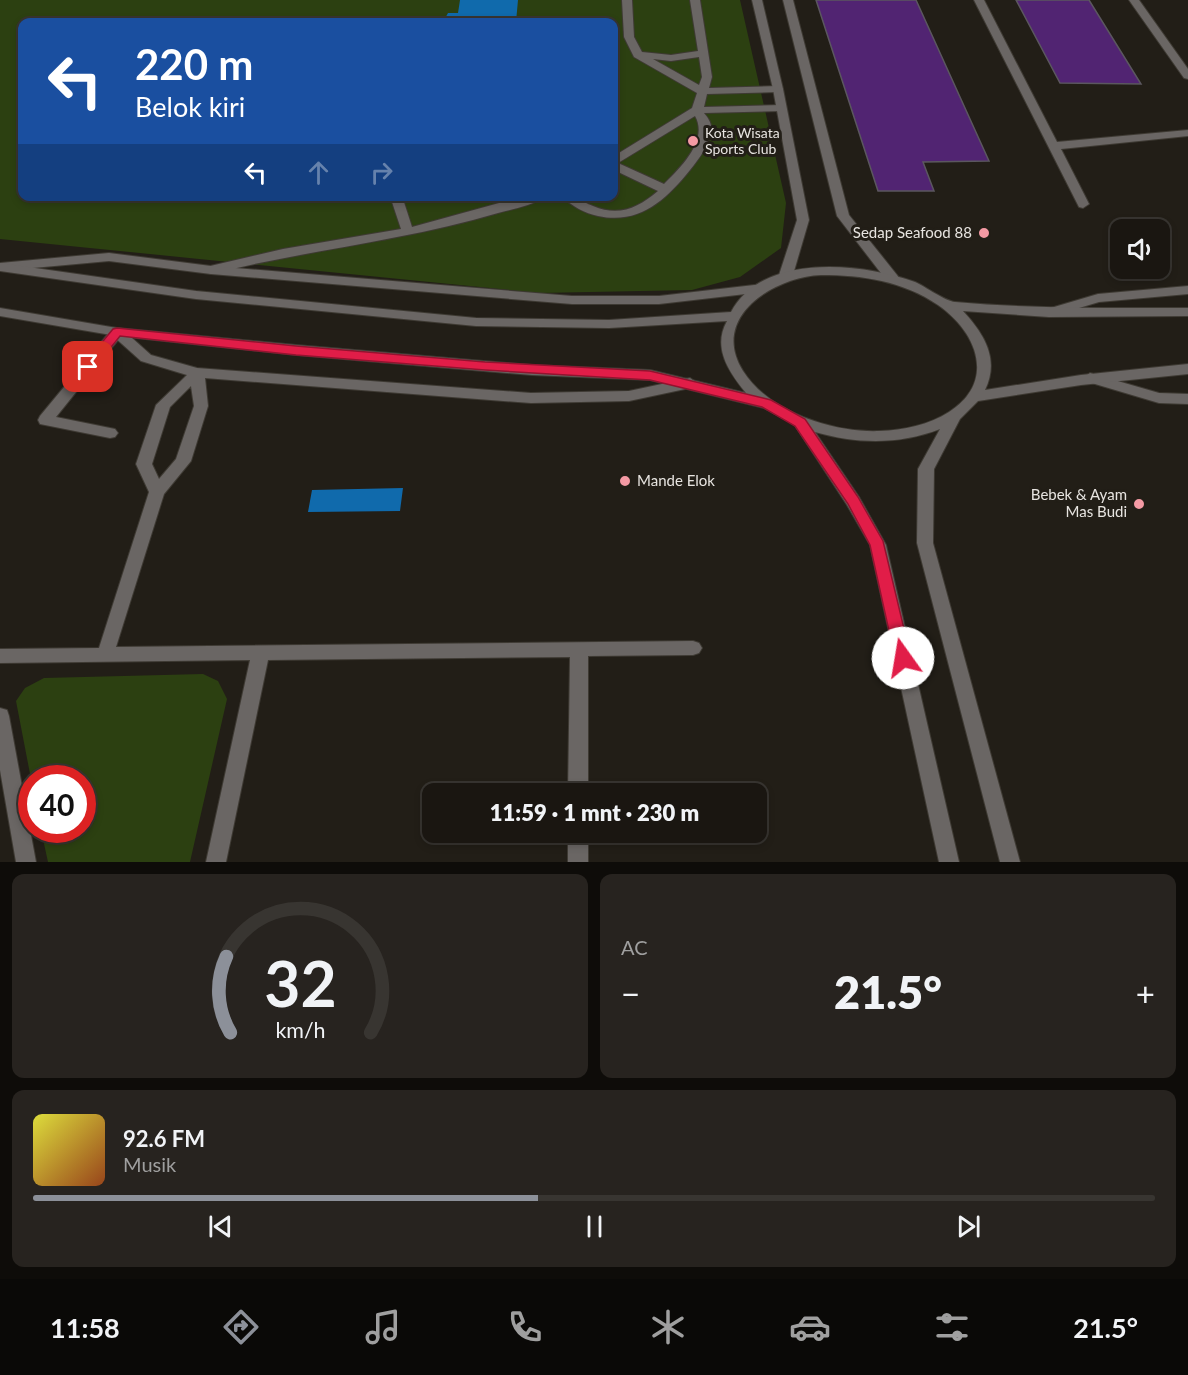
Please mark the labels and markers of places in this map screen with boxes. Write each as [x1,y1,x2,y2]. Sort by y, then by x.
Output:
place label: Kota Wisata Sports Club [705,124,780,157]
marker: Kota Wisata Sports Club [686,134,700,148]
place label: Sedap Seafood 88 [853,223,972,241]
marker: Sedap Seafood 88 [977,226,991,240]
pin [62,341,113,392]
place label: Mande Elok [637,471,715,489]
marker: Mande Elok [618,474,632,488]
place label: Bebek & Ayam Mas Budi [1031,485,1127,520]
marker: Bebek & Ayam Mas Budi [1132,497,1146,511]

